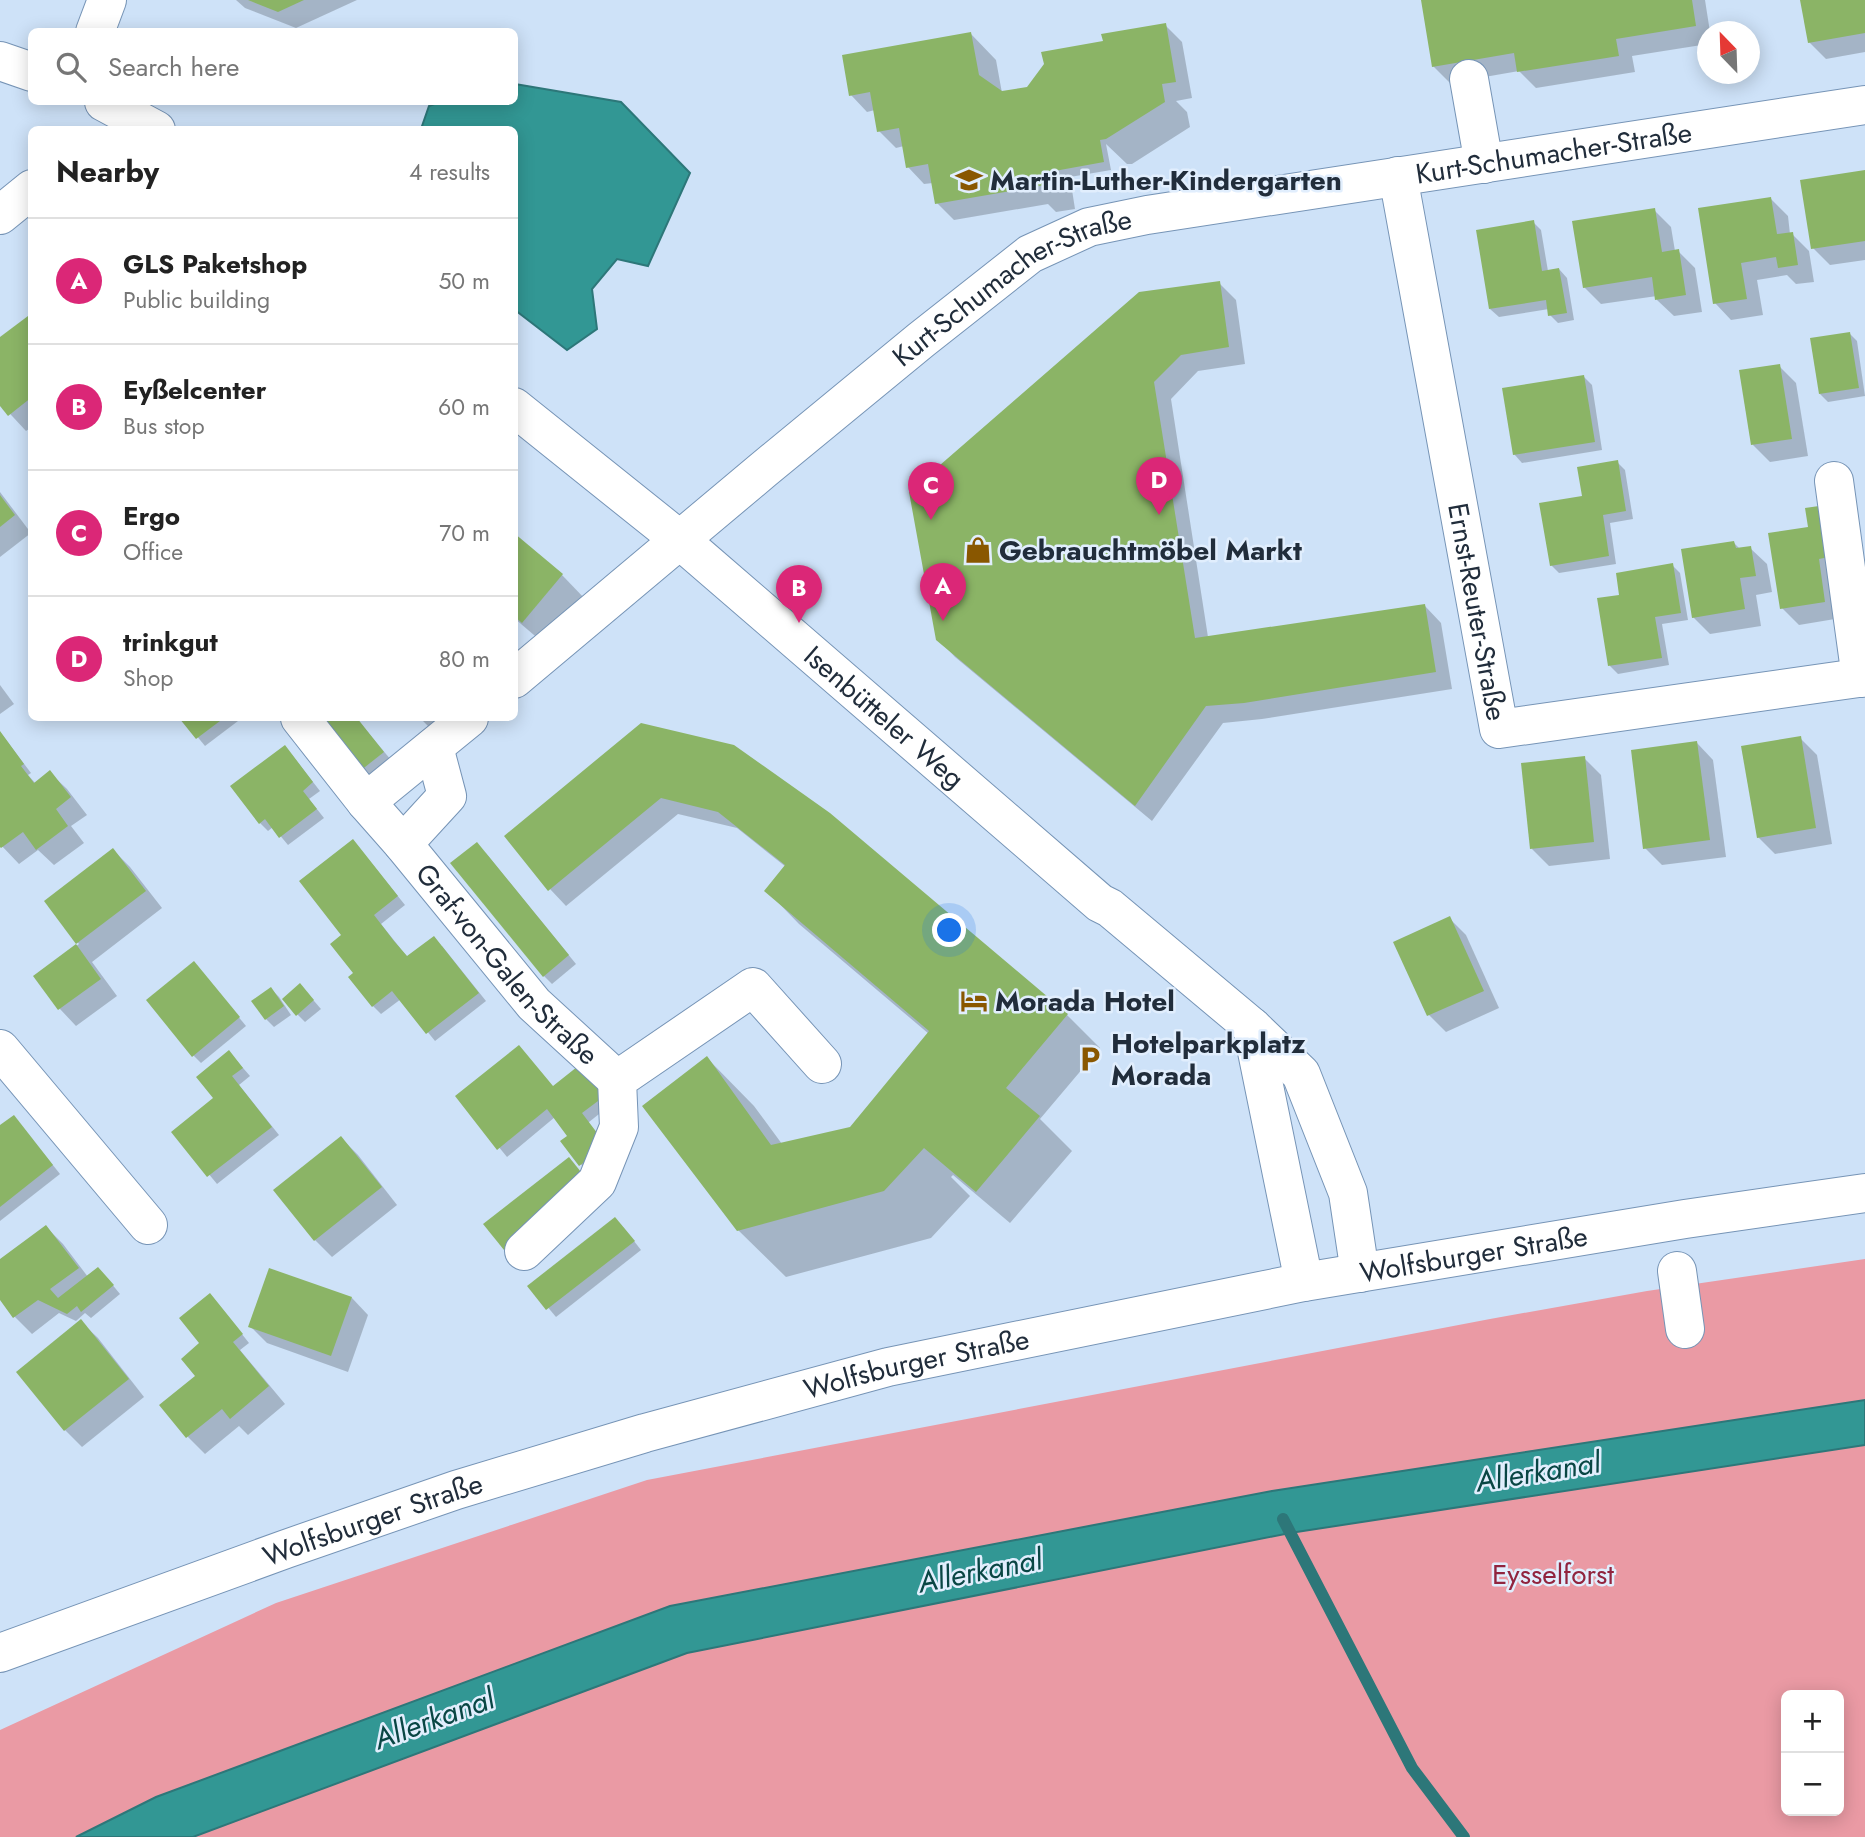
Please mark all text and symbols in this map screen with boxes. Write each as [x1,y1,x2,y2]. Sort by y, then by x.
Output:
north arrow [1697,21,1760,84]
search box [28,28,518,105]
icon: search [52,48,90,86]
text: Search here [108,48,240,86]
street label: Kurt-Schumacher-Straße [1413,112,1695,195]
text: Nearby [56,150,159,193]
text: 4 results [409,155,490,189]
place label: Martin-Luther-Kindergarten [990,160,1342,201]
school or university icon: Martin-Luther-Kindergarten [954,165,984,195]
street label: Kurt-Schumacher-Straße [883,199,1135,377]
text: GLS Paketshop [123,245,307,283]
text: A [71,264,87,298]
text: 50 m [438,264,490,298]
text: Public building [123,283,270,317]
text: Eyßelcenter [123,371,266,409]
text: B [71,390,87,424]
text: 60 m [438,390,490,424]
text: Bus stop [123,409,205,443]
pin: D [1136,457,1182,515]
pin: C [908,462,954,520]
text: Ergo [123,497,180,535]
street label: Ernst-Reuter-Straße [1437,500,1517,724]
text: C [71,516,87,550]
text: 70 m [439,516,490,550]
place label: Gebrauchtmöbel Markt [999,530,1302,571]
text: Office [123,535,183,569]
shop icon: Gebrauchtmöbel Markt [963,535,993,565]
pin: A [920,563,966,621]
pin: B [776,565,822,623]
text: trinkgut [123,623,218,661]
street label: Isenbütteler Weg [795,636,973,798]
text: D [71,642,87,676]
text: 80 m [439,642,490,676]
text: Shop [123,661,173,695]
street label: Graf-von-Galen-Straße [406,854,608,1075]
your location [932,913,966,947]
place label: Morada Hotel [995,981,1175,1022]
hotel icon: Morada Hotel [959,986,989,1016]
place label: Hotelparkplatz Morada [1111,1023,1306,1096]
parking icon: Hotelparkplatz Morada [1075,1044,1105,1074]
street label: Wolfsburger Straße [1357,1215,1591,1293]
street label: Wolfsburger Straße [799,1319,1033,1410]
water label: Allerkanal [1472,1440,1605,1503]
street label: Wolfsburger Straße [257,1463,488,1577]
water label: Allerkanal [913,1537,1047,1604]
park label: Eysselforst [1492,1554,1614,1595]
water label: Allerkanal [367,1676,501,1761]
map controls [1781,1690,1844,1816]
button: + [1781,1690,1844,1753]
button: − [1781,1753,1844,1816]

